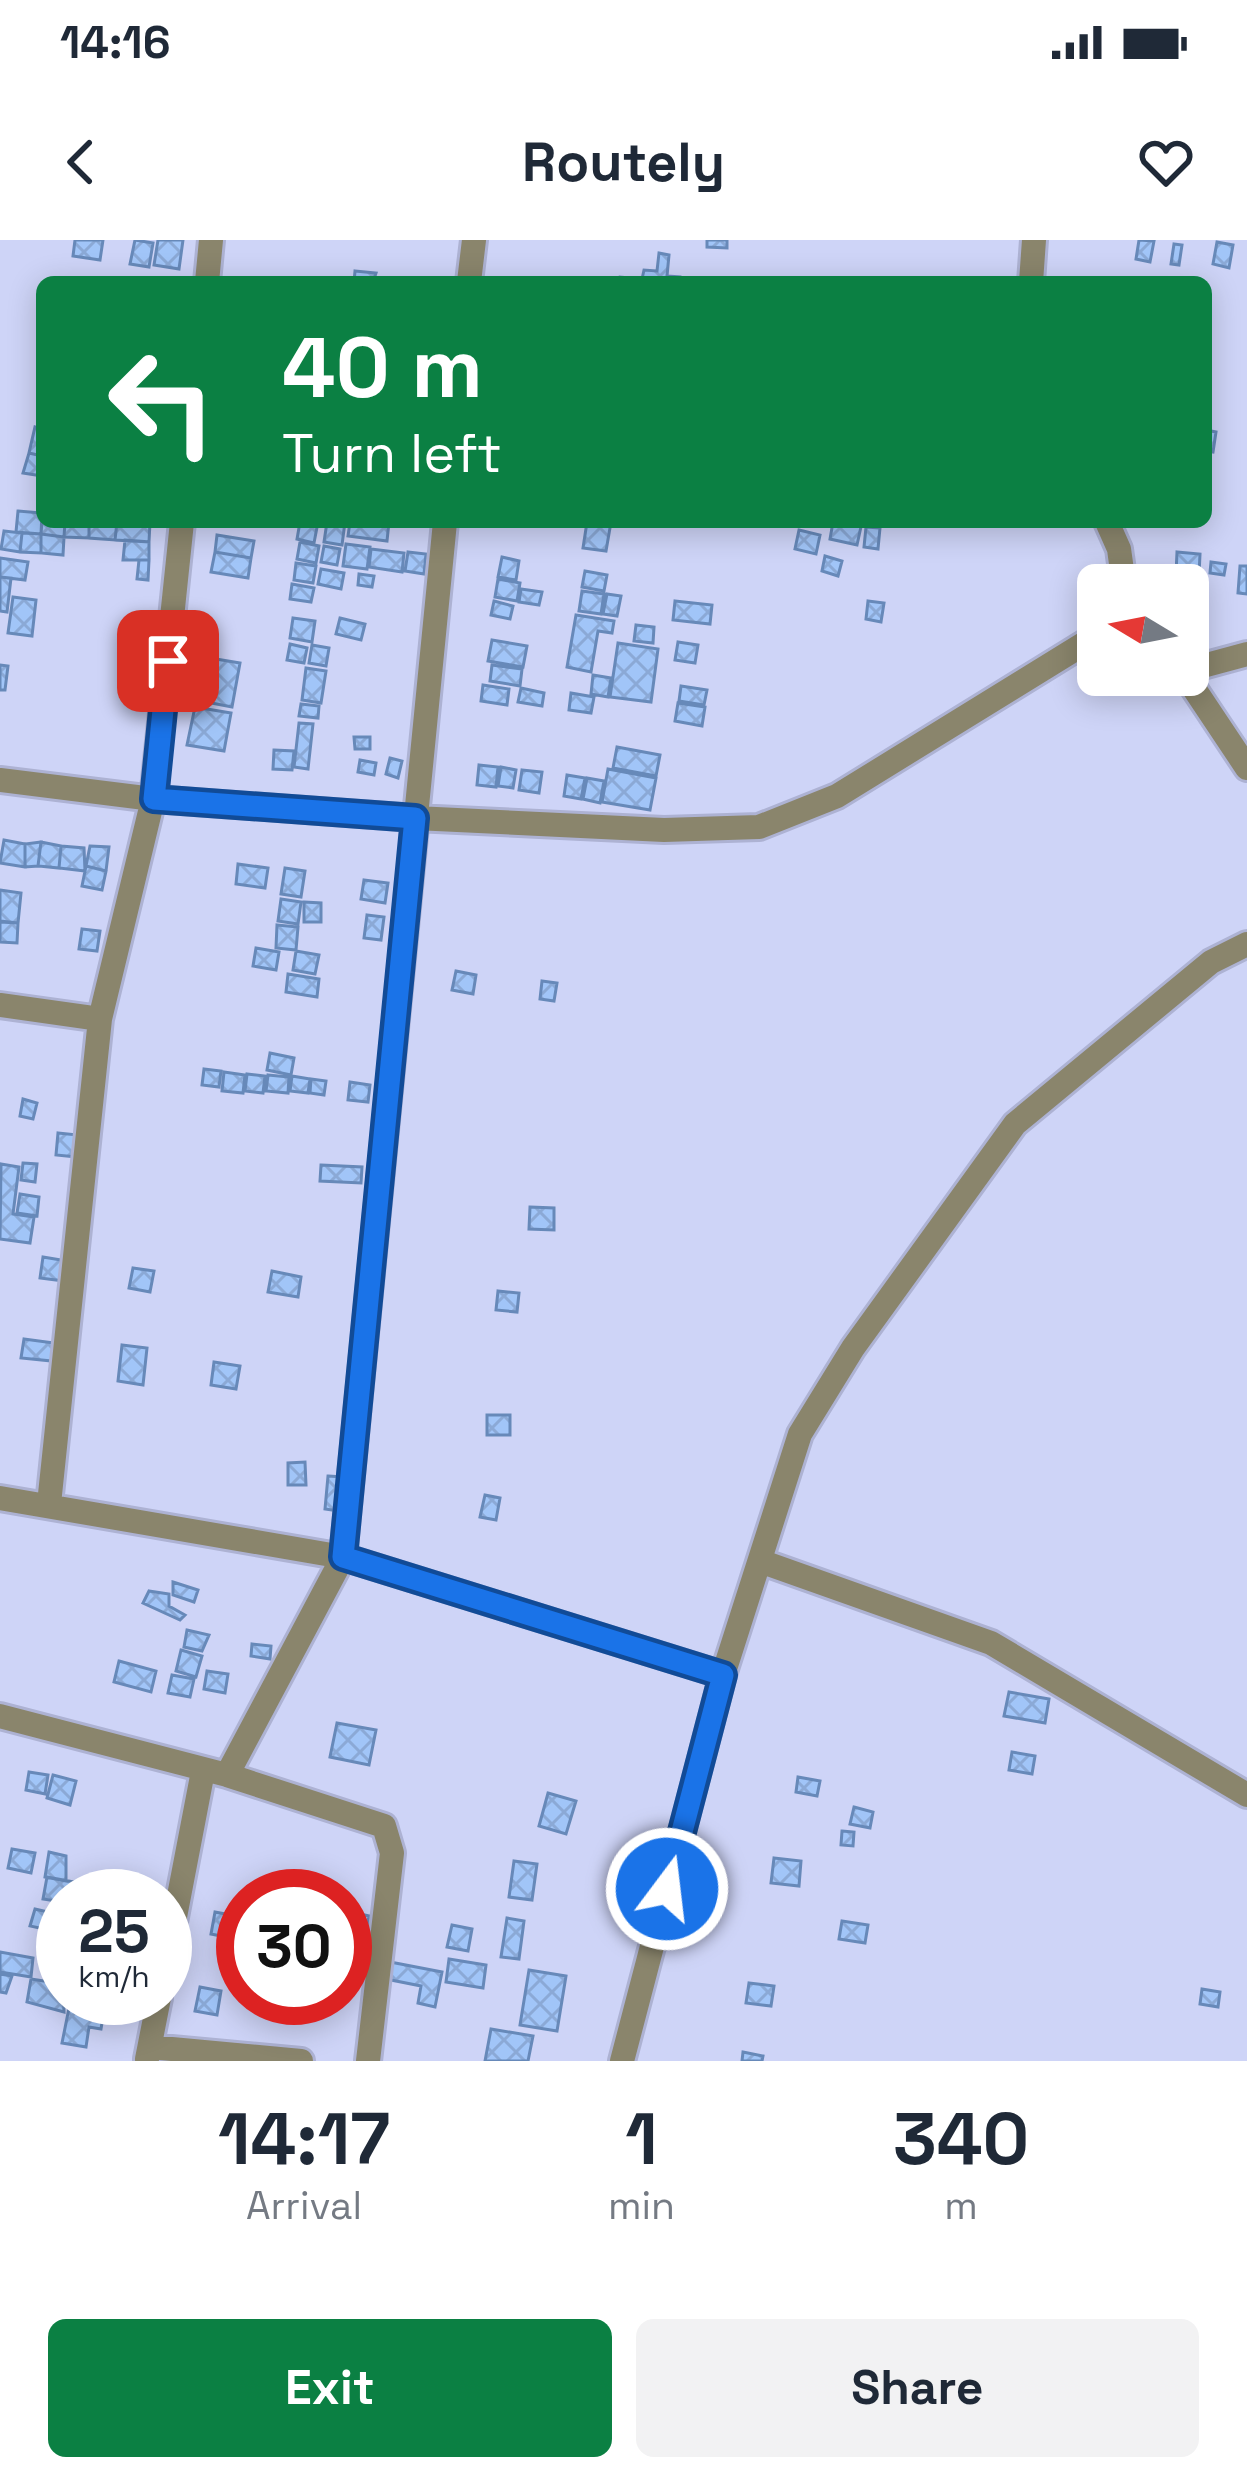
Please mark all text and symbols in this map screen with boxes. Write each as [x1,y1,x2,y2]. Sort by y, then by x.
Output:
text: 14:16 [60,14,171,71]
text: Routely [522,128,725,197]
icon: back [48,129,114,195]
icon: heart [1133,129,1199,195]
text: 40 m [282,314,483,422]
icon: left [84,324,240,480]
text: Turn left [282,419,502,488]
north arrow [1077,564,1209,696]
map controls [1077,564,1209,696]
pin [117,610,219,712]
icon: arrive [135,628,201,694]
position arrow [604,1826,730,1952]
speed limit sign: 30 [216,1869,372,2025]
text: 25 [78,1893,150,1970]
text: km/h [78,1957,150,1996]
text: 14:17 [218,2093,390,2185]
text: 1 [625,2093,658,2185]
text: 340 [893,2093,1029,2185]
text: Arrival [246,2181,362,2230]
text: min [608,2181,675,2230]
text: m [944,2181,978,2230]
button: Exit [48,2319,612,2457]
button: Share [636,2319,1199,2457]

